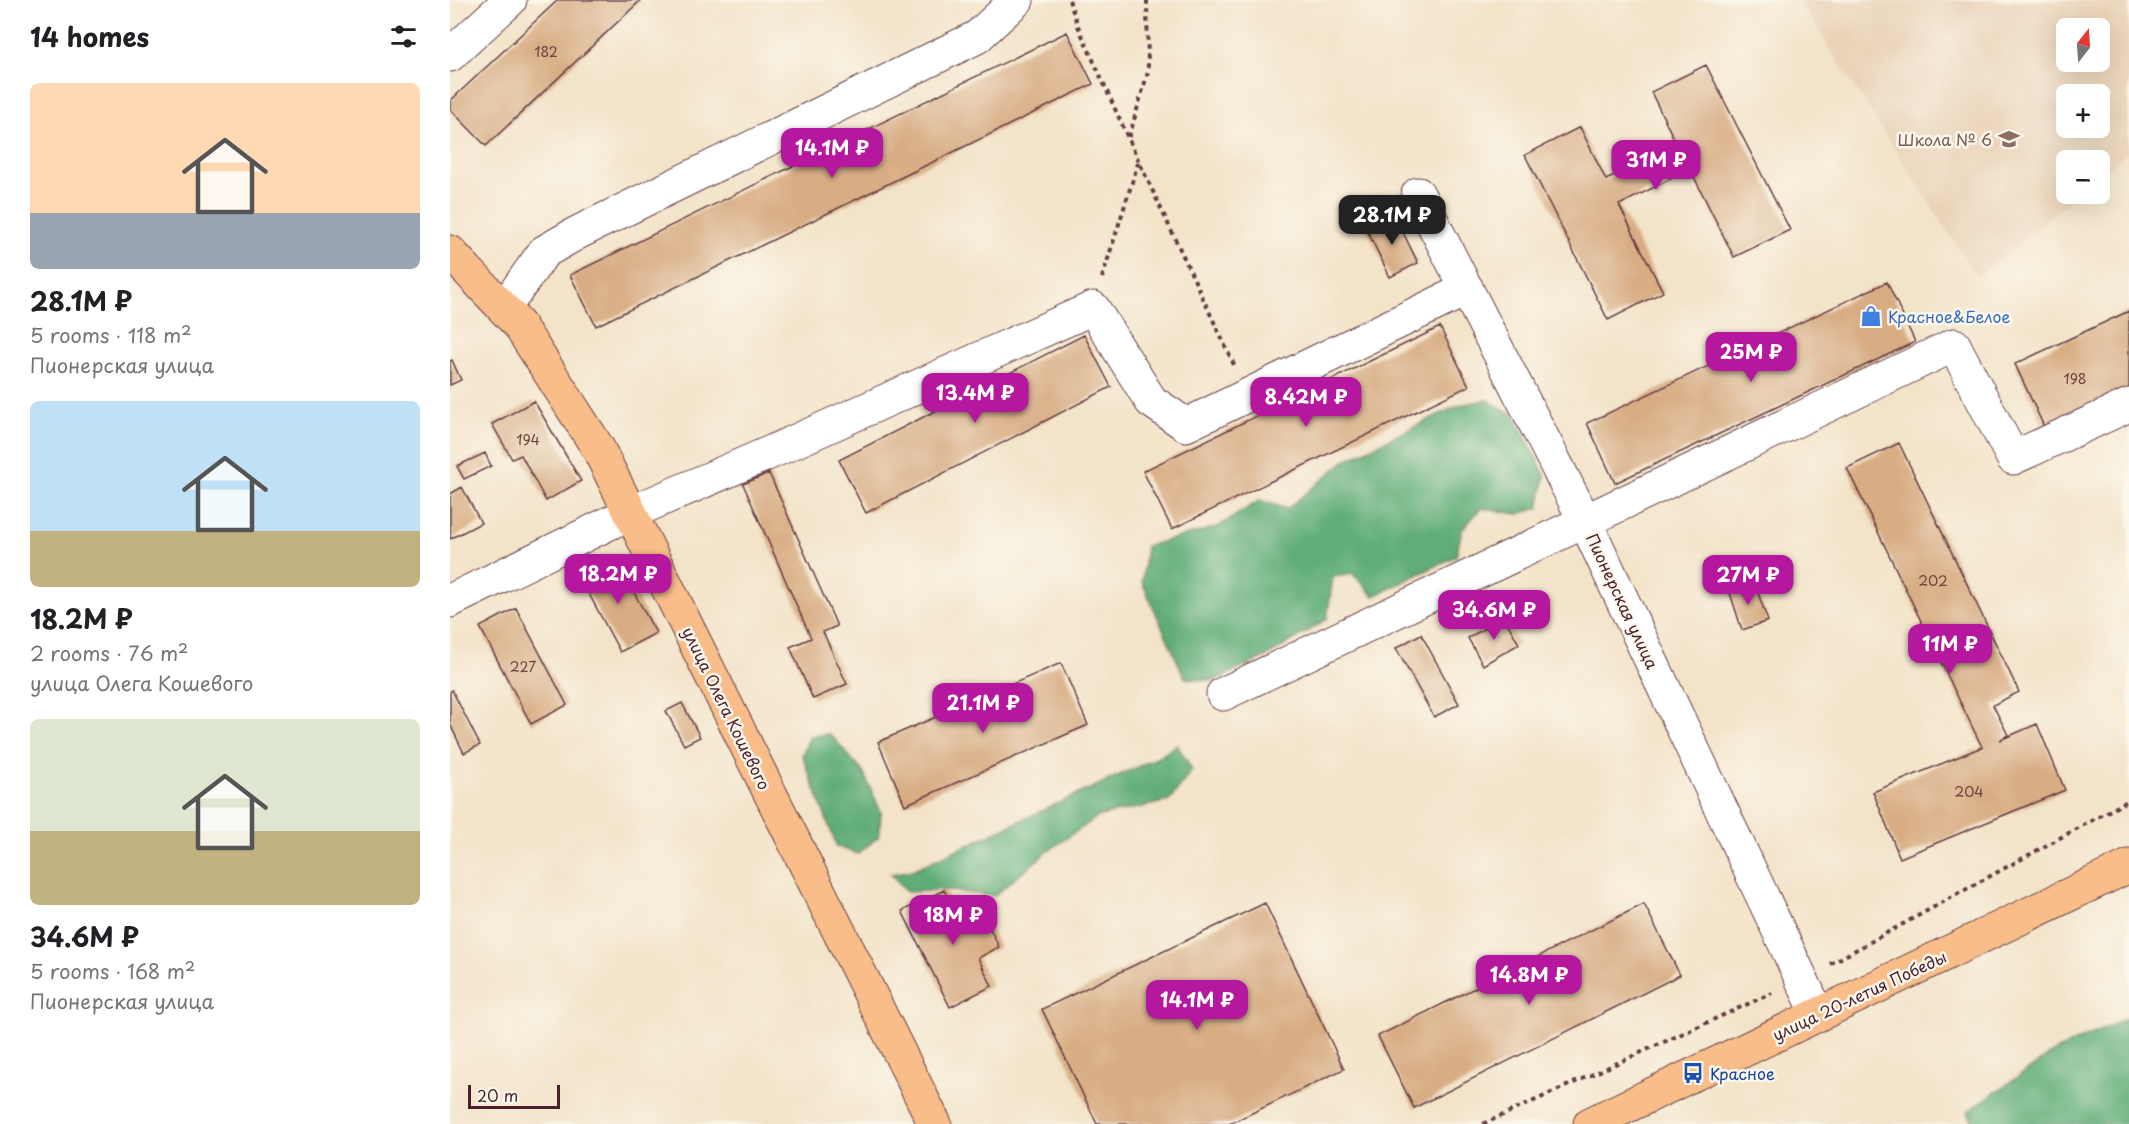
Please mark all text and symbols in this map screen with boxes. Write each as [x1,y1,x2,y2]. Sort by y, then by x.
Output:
text: 14 homes [30,17,149,56]
north arrow [2056,18,2110,72]
map controls [2056,18,2110,204]
icon: filters [387,20,420,53]
house number: 182 [534,41,558,62]
button: + [2056,84,2110,138]
icon: home [171,122,279,230]
place label: Школа № 6 [1897,127,1992,151]
school or university icon: Школа № 6 [1997,127,2021,151]
pin: 14.1M ₽ [777,128,887,179]
text: 14.1M ₽ [795,132,869,162]
pin: 31M ₽ [1614,140,1698,191]
text: 31M ₽ [1625,144,1687,174]
button: − [2056,150,2110,204]
pin: 28.1M ₽ [1337,195,1447,246]
text: 28.1M ₽ [1353,199,1431,229]
text: 28.1M ₽ [30,281,132,320]
shop icon: Красное&Белое [1859,304,1883,328]
place label: Красное&Белое [1888,304,2010,328]
text: 5 rooms · 118 m² [30,320,192,350]
pin: 25M ₽ [1709,332,1793,383]
text: 25M ₽ [1720,336,1782,366]
text: Пионерская улица [30,350,214,380]
house number: 198 [2063,368,2087,389]
pin: 13.4M ₽ [920,373,1030,424]
text: 13.4M ₽ [936,377,1014,407]
pin: 8.42M ₽ [1251,377,1361,428]
text: 8.42M ₽ [1264,381,1348,411]
house number: 194 [516,429,540,450]
icon: home [171,440,279,548]
street label: Пионерская улица [1581,529,1665,673]
pin: 18.2M ₽ [563,554,673,605]
pin: 27M ₽ [1706,555,1790,606]
text: 18.2M ₽ [578,558,658,588]
text: 27M ₽ [1716,559,1780,589]
house number: 202 [1918,570,1948,591]
pin: 34.6M ₽ [1439,590,1549,641]
text: 34.6M ₽ [1452,594,1536,624]
text: 18.2M ₽ [30,599,133,638]
street label: улица Олега Кошевого [677,622,777,794]
pin: 11M ₽ [1908,624,1992,675]
text: 11M ₽ [1922,628,1978,658]
text: 2 rooms · 76 m² [30,638,188,668]
house number: 227 [510,656,536,677]
text: улица Олега Кошевого [30,668,253,698]
pin: 21.1M ₽ [928,683,1038,734]
text: 21.1M ₽ [946,687,1020,717]
icon: home [171,758,279,866]
house number: 204 [1954,781,1984,802]
pin: 18M ₽ [911,895,995,946]
text: 18M ₽ [923,899,983,929]
text: 34.6M ₽ [30,917,139,956]
street label: улица 20-летия Победы [1768,944,1950,1046]
pin: 14.8M ₽ [1474,955,1584,1006]
text: 5 rooms · 168 m² [30,956,195,986]
text: 14.8M ₽ [1490,959,1568,989]
pin: 14.1M ₽ [1142,980,1252,1031]
text: 14.1M ₽ [1160,984,1234,1014]
text: Пионерская улица [30,986,214,1016]
bus stop icon: Красное [1681,1061,1705,1085]
place label: Красное [1710,1061,1775,1085]
scale bar [468,1082,560,1110]
text: 20 m [477,1083,518,1107]

